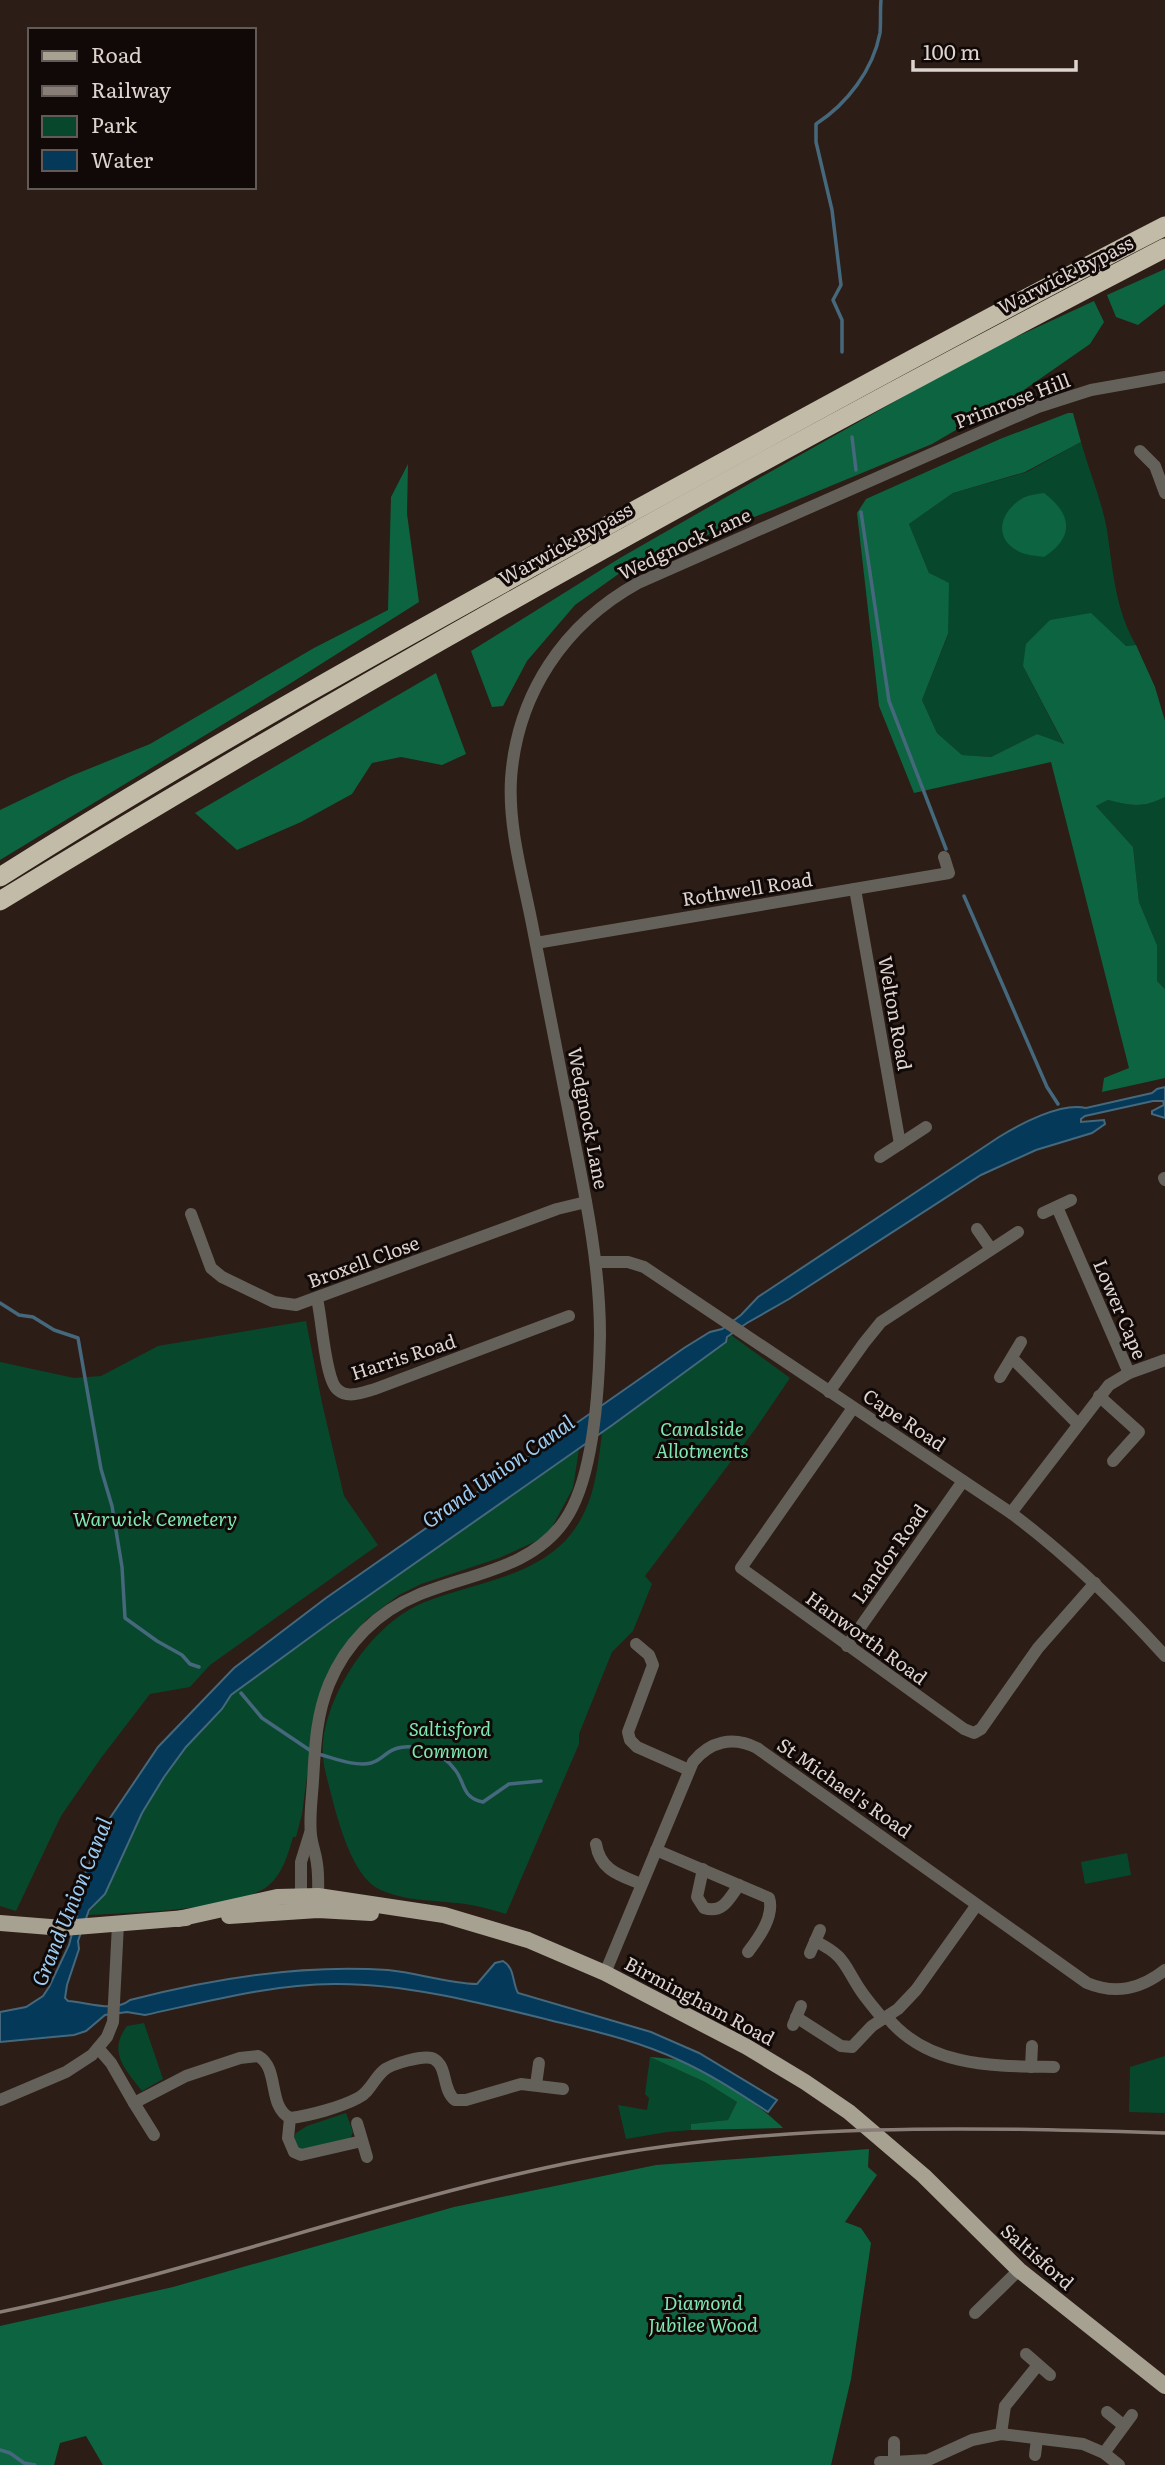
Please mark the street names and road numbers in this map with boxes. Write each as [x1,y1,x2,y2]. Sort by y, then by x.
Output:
street label: Warwick Bypass [992,228,1138,320]
street label: Primrose Hill [950,365,1074,435]
street label: Warwick Bypass [493,494,637,591]
street label: Wedgnock Lane [613,500,755,586]
street label: Rothwell Road [680,864,815,912]
street label: Welton Road [872,954,920,1073]
street label: Wedgnock Lane [562,1045,616,1191]
street label: Broxell Close [303,1228,423,1294]
street label: Lower Cape [1087,1255,1155,1364]
street label: Harris Road [347,1326,459,1386]
street label: Cape Road [858,1381,952,1457]
street label: Landor Road [844,1497,934,1608]
street label: Hanworth Road [801,1583,934,1691]
street label: St Michael's Road [772,1730,918,1844]
street label: Birmingham Road [620,1949,780,2052]
street label: Saltisford [995,2216,1081,2296]

